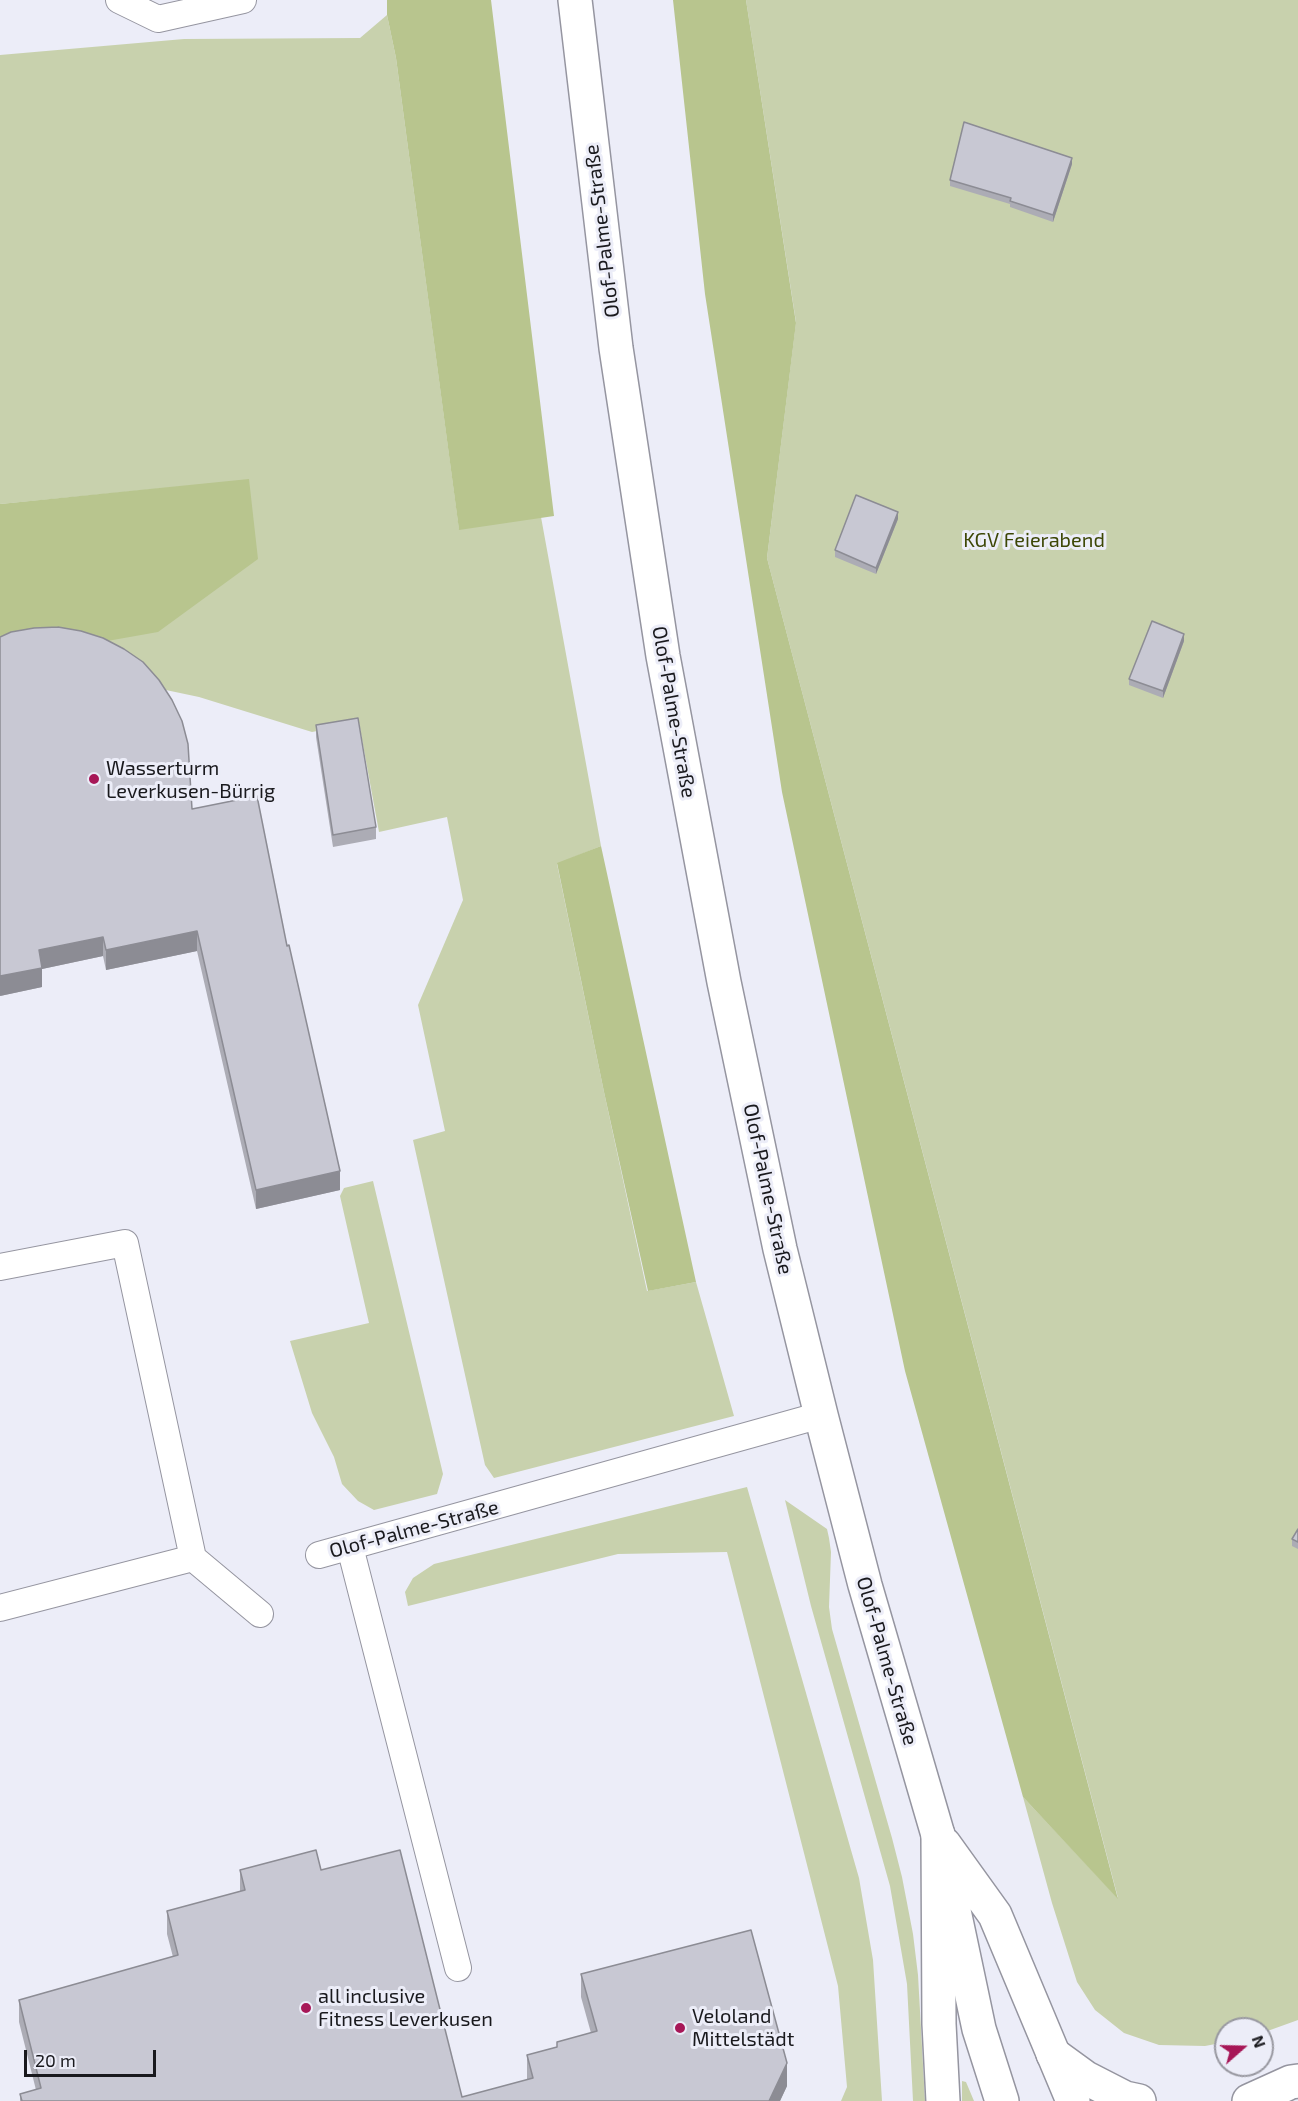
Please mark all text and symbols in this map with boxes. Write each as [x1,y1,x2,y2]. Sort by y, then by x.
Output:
street label: Olof-Palme-Straße [579,143,625,319]
park label: KGV Feierabend [963,528,1105,552]
street label: Olof-Palme-Straße [647,624,701,800]
place label: Wasserturm Leverkusen-Bürrig [106,756,275,803]
marker: Wasserturm Leverkusen-Bürrig [87,772,101,786]
street label: Olof-Palme-Straße [738,1101,798,1277]
street label: Olof-Palme-Straße [327,1495,501,1563]
street label: Olof-Palme-Straße [851,1574,923,1748]
place label: all inclusive Fitness Leverkusen [318,1984,493,2031]
marker: all inclusive Fitness Leverkusen [299,2001,313,2015]
place label: Veloland Mittelstädt [692,2004,794,2051]
north arrow [1214,2017,1274,2077]
marker: Veloland Mittelstädt [673,2021,687,2035]
text: N [1249,2033,1270,2050]
scale bar [27,2038,159,2076]
text: 20 m [35,2049,76,2071]

